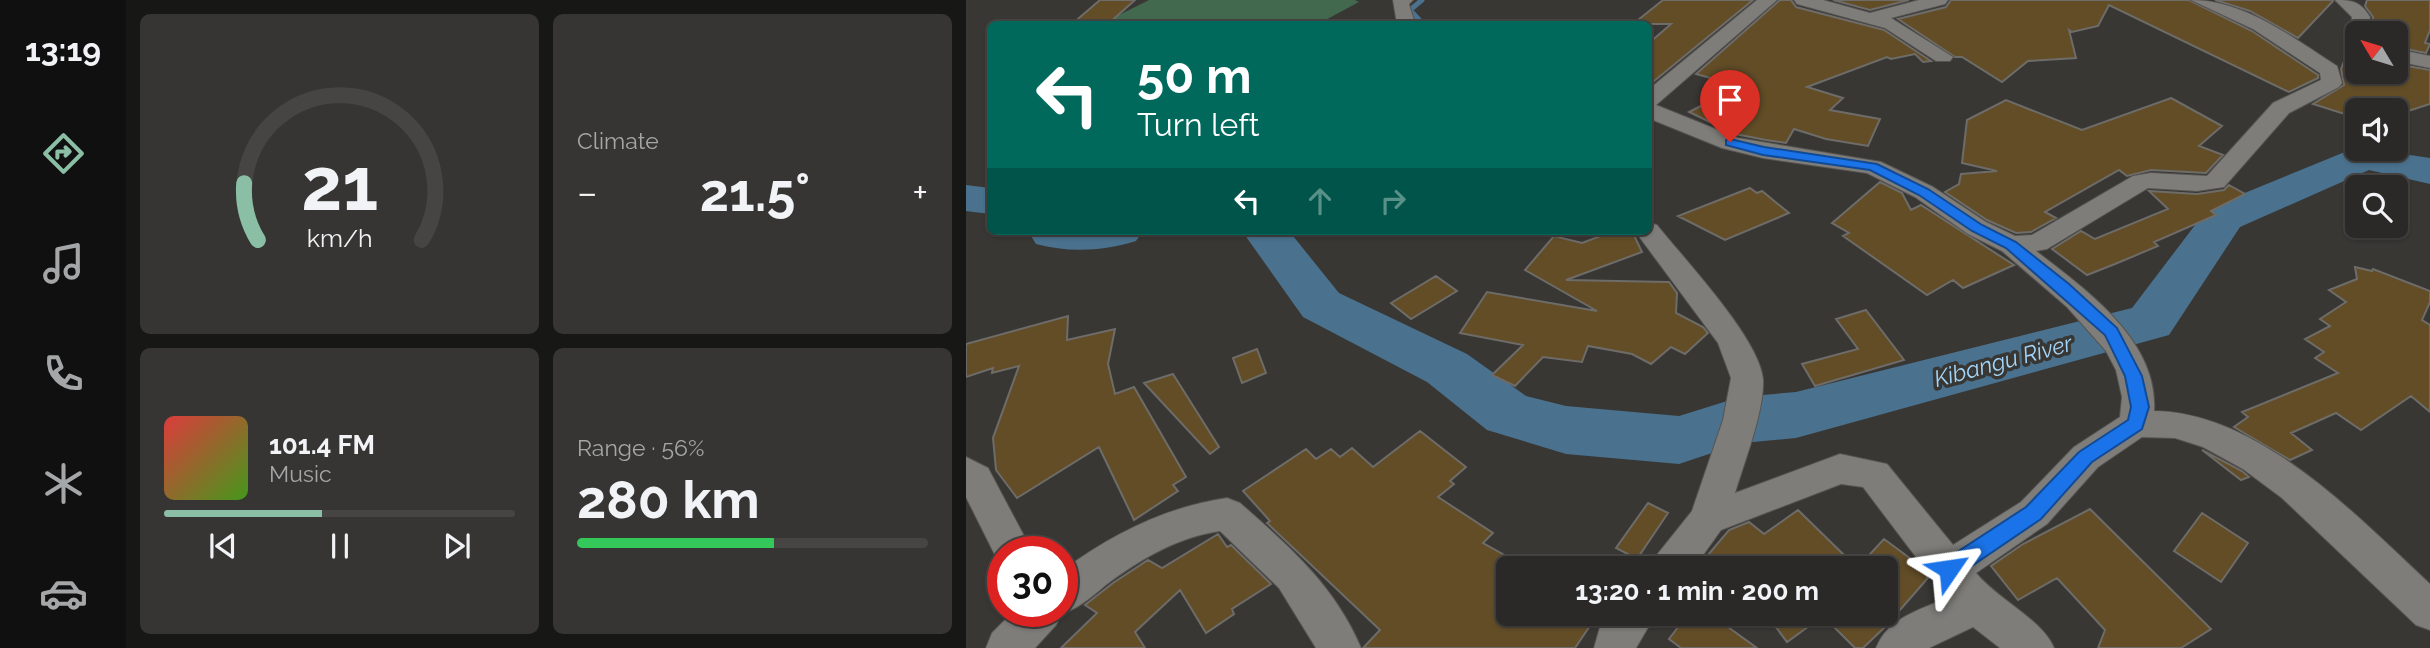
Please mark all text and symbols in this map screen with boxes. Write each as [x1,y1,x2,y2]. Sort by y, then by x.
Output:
north arrow [2345,21,2408,84]
map controls [2345,21,2408,238]
text: 13:19 [25,31,101,68]
text: 50 m [1137,47,1252,104]
icon: left [1022,49,1113,140]
pin [1700,70,1760,142]
icon: arrive [1711,81,1749,119]
button: sound [2345,98,2408,161]
text: Turn left [1137,106,1259,143]
text: Climate [577,127,659,154]
icon: directions [39,129,88,178]
text: 21 [301,142,378,227]
text: 21.5° [700,162,810,223]
text: − [577,170,597,215]
text: + [912,170,928,215]
button: search [2345,175,2408,238]
icon: left [1228,182,1266,220]
icon: ahead [1301,182,1339,220]
icon: right [1374,182,1412,220]
text: km/h [307,223,372,253]
icon: music [39,239,88,288]
water label: Kibangu River [1931,329,2076,392]
icon: phone [39,349,88,398]
text: 101.4 FM [269,430,375,460]
text: Range · 56% [577,434,704,461]
icon: climate [39,459,88,508]
text: Music [269,460,332,487]
text: 280 km [577,469,760,530]
icon: previous [204,527,242,565]
icon: pause [321,527,359,565]
icon: next [438,527,476,565]
position arrow [1912,532,1986,606]
speed limit sign: 30 [987,536,1078,627]
icon: car [39,569,88,618]
text: 13:20 · 1 min · 200 m [1575,576,1819,606]

